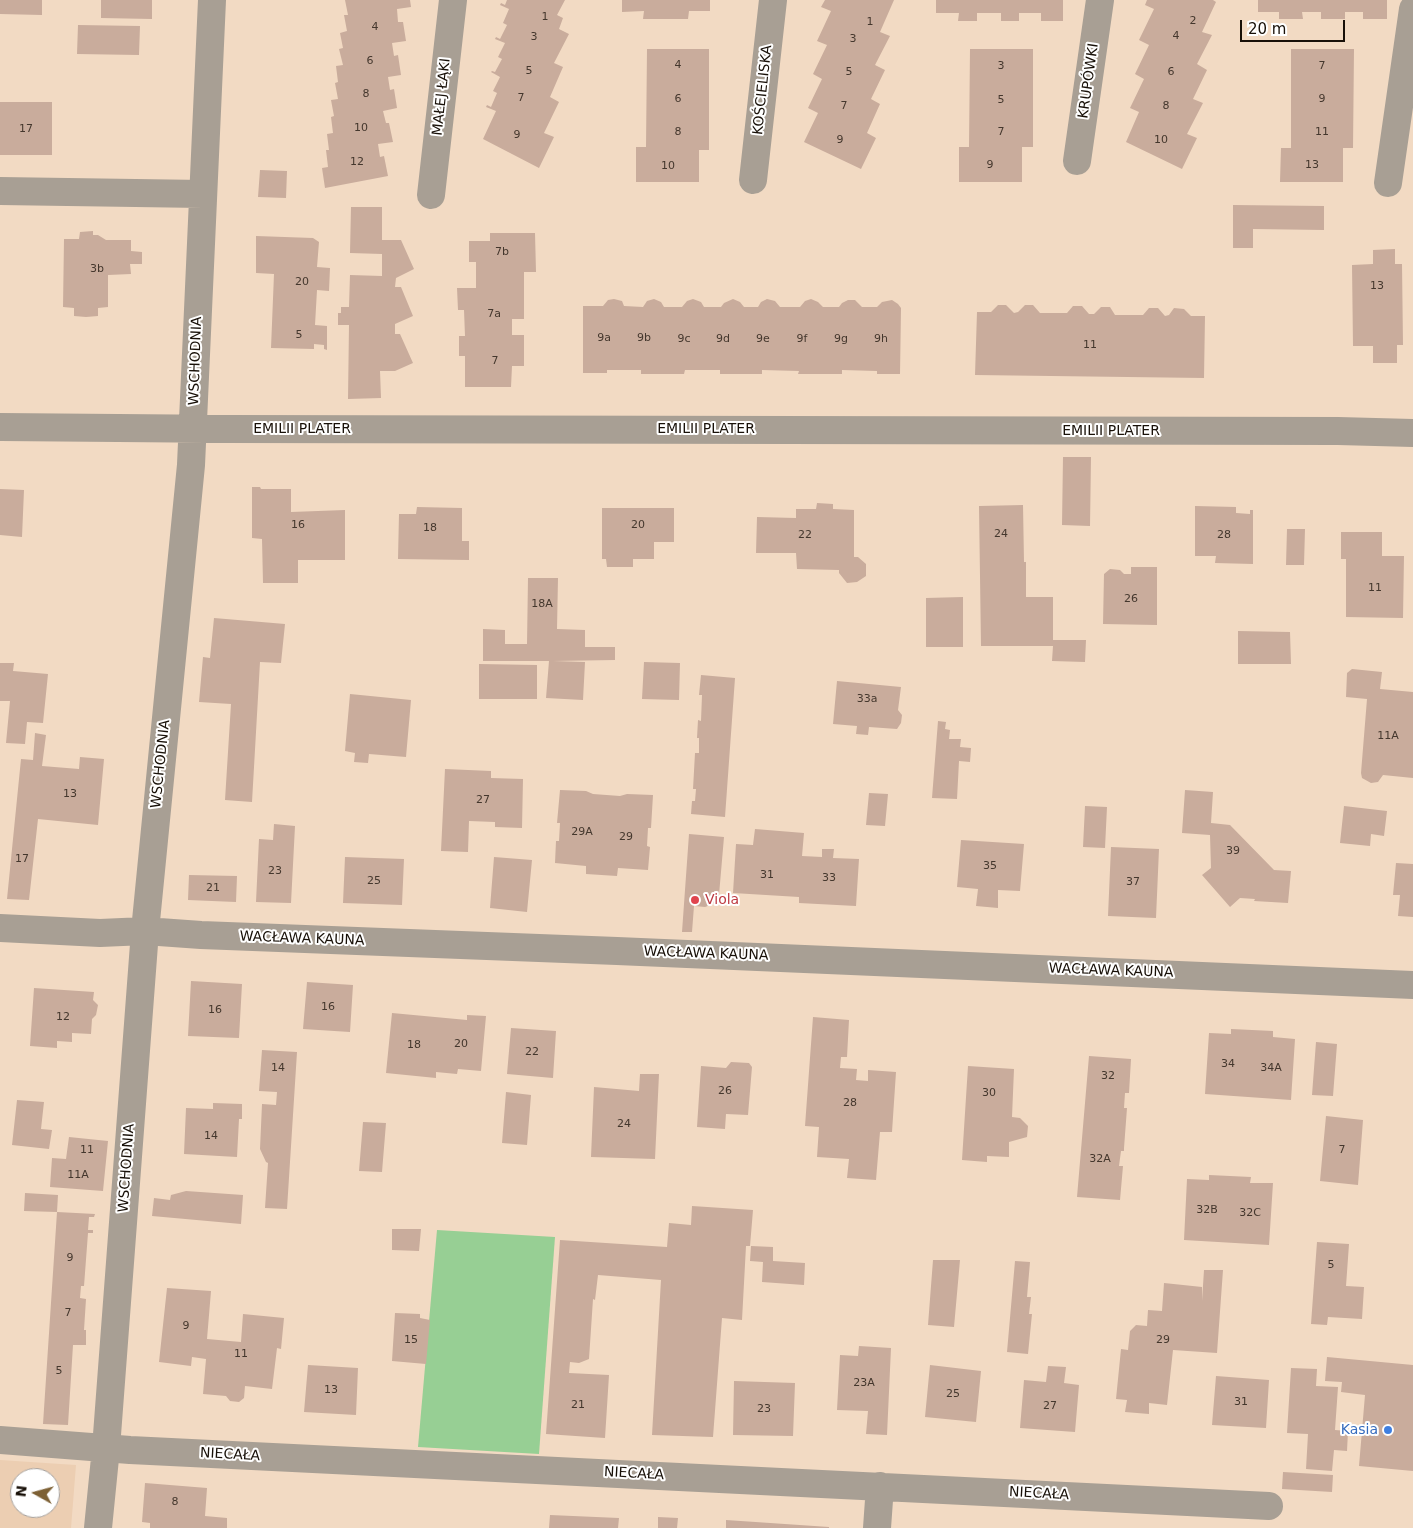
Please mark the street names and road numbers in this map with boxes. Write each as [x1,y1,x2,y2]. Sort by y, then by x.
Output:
street label: KRUPÓWKI [1075,42,1103,120]
street label: KOŚCIELISKA [750,44,776,136]
street label: MAŁEJ ŁĄKI [430,57,454,137]
street label: WSCHODNIA [186,316,206,406]
street label: EMILII PLATER [253,421,351,437]
street label: EMILII PLATER [657,421,755,437]
street label: EMILII PLATER [1062,423,1160,439]
street label: WSCHODNIA [148,719,174,809]
street label: WACŁAWA KAUNA [239,928,365,950]
street label: WACŁAWA KAUNA [643,943,769,965]
street label: WACŁAWA KAUNA [1048,960,1174,982]
street label: WSCHODNIA [116,1123,138,1213]
street label: NIECAŁA [199,1445,261,1465]
street label: NIECAŁA [603,1464,665,1484]
street label: NIECAŁA [1008,1484,1070,1504]

